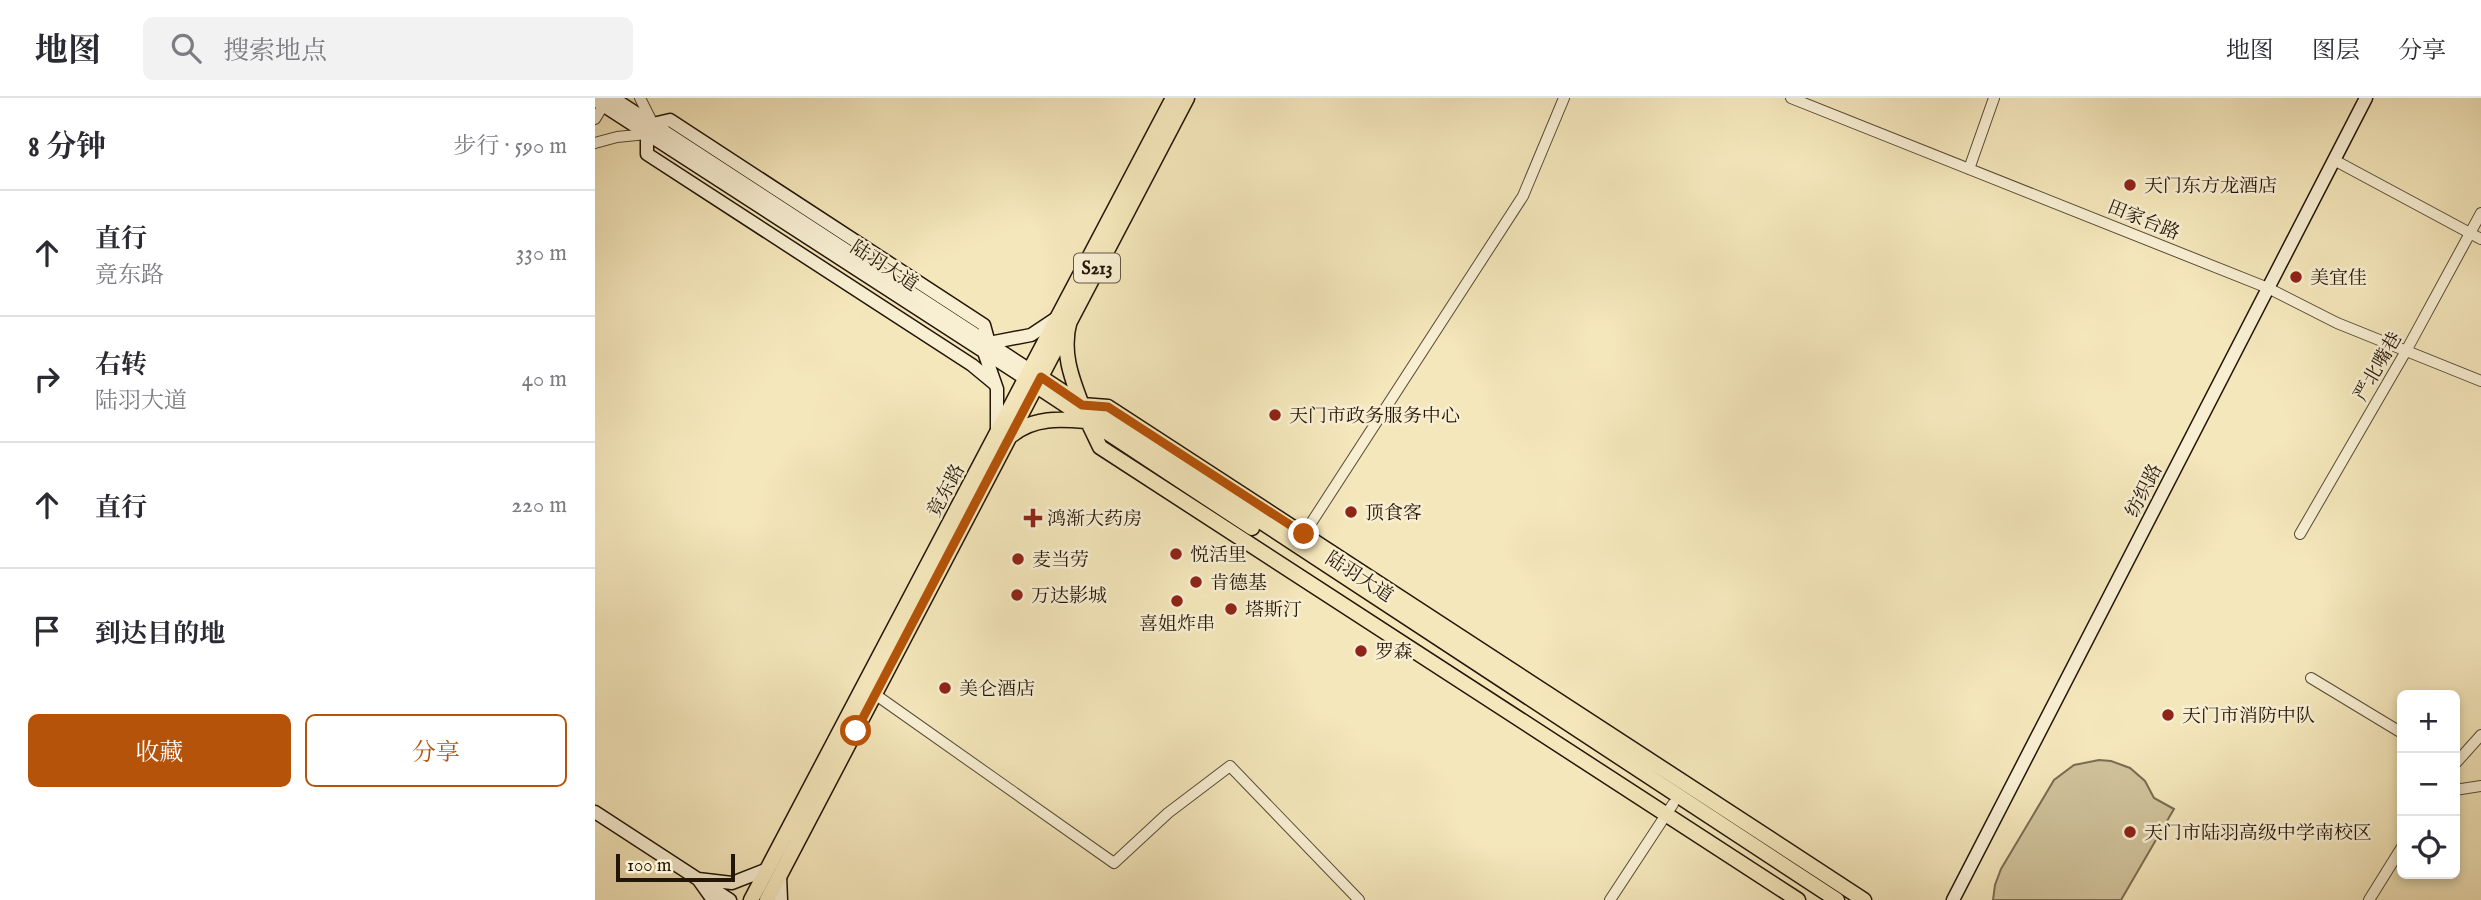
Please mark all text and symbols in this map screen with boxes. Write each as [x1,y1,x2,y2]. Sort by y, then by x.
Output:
search box [143,17,633,80]
icon: search [167,29,205,67]
text: 地图 [35,31,101,73]
text: 搜索地点 [223,35,327,68]
text: 地图 [2226,36,2274,67]
text: 图层 [2312,36,2360,67]
text: 分享 [2398,36,2446,67]
text: 8 分钟 [28,129,106,167]
text: 步行 · 590 m [453,132,567,161]
place label: 天门东方龙酒店 [2144,175,2277,199]
marker: 天门东方龙酒店 [2122,177,2138,193]
street label: 田家台路 [2104,195,2183,246]
text: 直行 [95,223,147,256]
icon: ahead [28,234,66,272]
street label: 陆羽大道 [845,236,922,297]
text: 330 m [516,239,567,268]
road number: S213 [1074,253,1120,282]
text: 竟东路 [95,261,164,290]
place label: 美宜佳 [2310,267,2367,291]
marker: 美宜佳 [2288,269,2304,285]
street label: 严北嘴巷 [2349,328,2408,406]
text: 右转 [95,349,147,382]
icon: right [28,360,66,398]
text: 40 m [522,365,567,394]
text: 陆羽大道 [95,387,187,416]
place label: 天门市政务服务中心 [1289,405,1460,429]
marker: 天门市政务服务中心 [1267,407,1283,423]
street label: 竟东路 [923,460,971,522]
street label: 纺织路 [2121,460,2168,522]
icon: ahead [28,486,66,524]
text: 220 m [511,491,567,520]
text: 直行 [95,492,147,525]
place label: 顶食客 [1365,502,1422,526]
marker: 顶食客 [1343,504,1359,520]
place label: 鸿渐大药房 [1047,508,1142,532]
marker: 鸿渐大药房 [1025,510,1041,526]
route end [1288,518,1319,549]
place label: 悦活里 [1190,544,1247,568]
marker: 悦活里 [1168,546,1184,562]
street label: 陆羽大道 [1320,547,1397,608]
place label: 麦当劳 [1032,549,1089,573]
marker: 麦当劳 [1010,551,1026,567]
place label: 肯德基 [1210,572,1267,596]
marker: 肯德基 [1188,574,1204,590]
place label: 万达影城 [1031,585,1107,609]
marker: 万达影城 [1009,587,1025,603]
marker: 喜姐炸串 [1169,593,1185,609]
place label: 塔斯汀 [1245,599,1302,623]
marker: 塔斯汀 [1223,601,1239,617]
icon: arrive [28,612,66,650]
place label: 喜姐炸串 [1139,613,1215,637]
text: 到达目的地 [95,618,225,651]
place label: 罗森 [1375,641,1413,665]
marker: 罗森 [1353,643,1369,659]
place label: 美仑酒店 [959,678,1035,702]
marker: 美仑酒店 [937,680,953,696]
map controls [2397,690,2460,879]
button: + [2397,690,2460,753]
place label: 天门市消防中队 [2182,705,2315,729]
marker: 天门市消防中队 [2160,707,2176,723]
button: 收藏 [28,714,291,787]
button: 分享 [305,714,567,787]
route start [840,715,871,746]
button: − [2397,753,2460,816]
button: locate [2397,816,2460,879]
place label: 天门市陆羽高级中学南校区 [2144,822,2372,846]
marker: 天门市陆羽高级中学南校区 [2122,824,2138,840]
scale bar [616,851,735,883]
text: 100 m [627,854,671,878]

